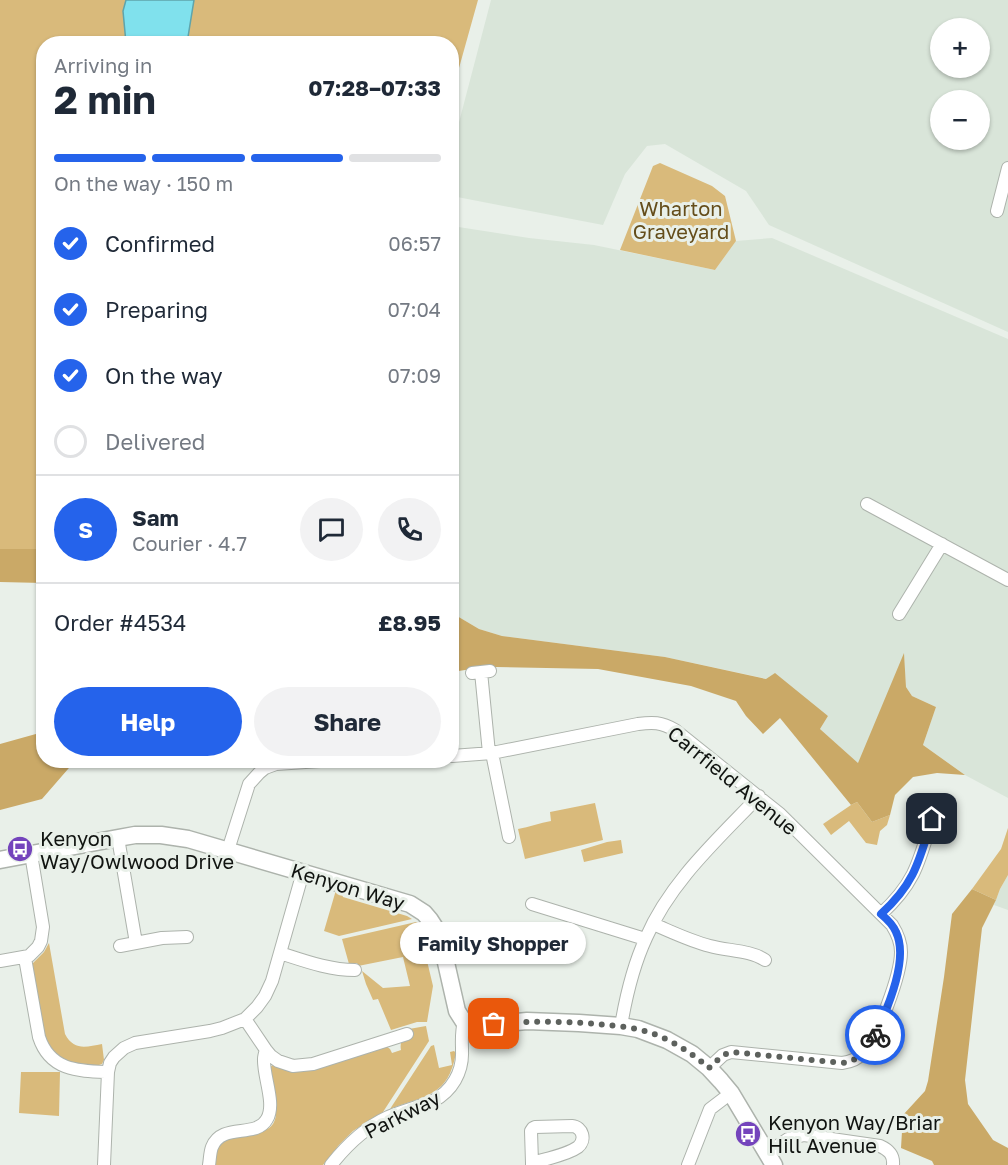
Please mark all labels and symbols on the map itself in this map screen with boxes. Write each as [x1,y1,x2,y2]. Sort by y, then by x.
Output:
park label: Wharton Graveyard [633,196,729,243]
street label: Carrfield Avenue [664,721,802,839]
pin [906,793,957,844]
place label: Kenyon Way/Owlwood Drive [40,826,234,873]
bus stop icon: Kenyon Way/Owlwood Drive [5,834,35,864]
street label: Kenyon Way [288,857,408,915]
callout: Family Shopper [401,922,587,964]
pin [468,998,519,1049]
courier [845,1005,905,1065]
street label: Parkway [360,1085,444,1143]
place label: Kenyon Way/Briar Hill Avenue [768,1110,941,1157]
bus stop icon: Kenyon Way/Briar Hill Avenue [733,1119,763,1149]

